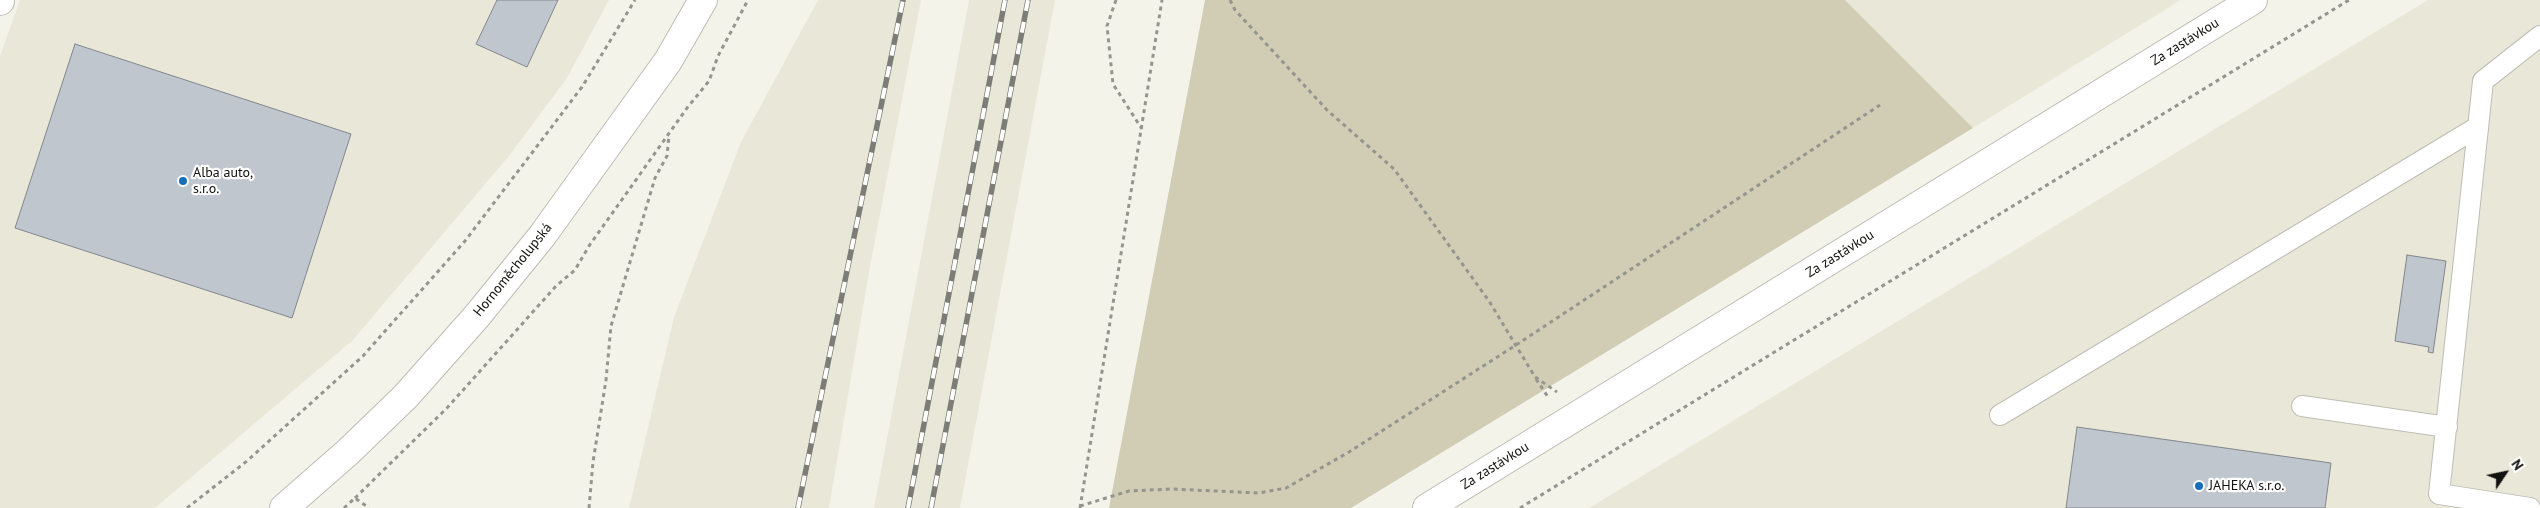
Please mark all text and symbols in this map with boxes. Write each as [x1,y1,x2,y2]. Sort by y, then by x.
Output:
street label: Za zastávkou [2148,14,2222,70]
place label: Alba auto, s.r.o. [193,165,253,198]
marker: Alba auto, s.r.o. [177,175,189,187]
street label: Hornoměcholupská [470,220,556,320]
street label: Za zastávkou [1803,226,1877,282]
street label: Za zastávkou [1458,438,1532,494]
north arrow [2480,448,2530,498]
text: N [2507,456,2527,473]
place label: JAHEKA s.r.o. [2209,478,2284,494]
marker: JAHEKA s.r.o. [2193,480,2205,492]

